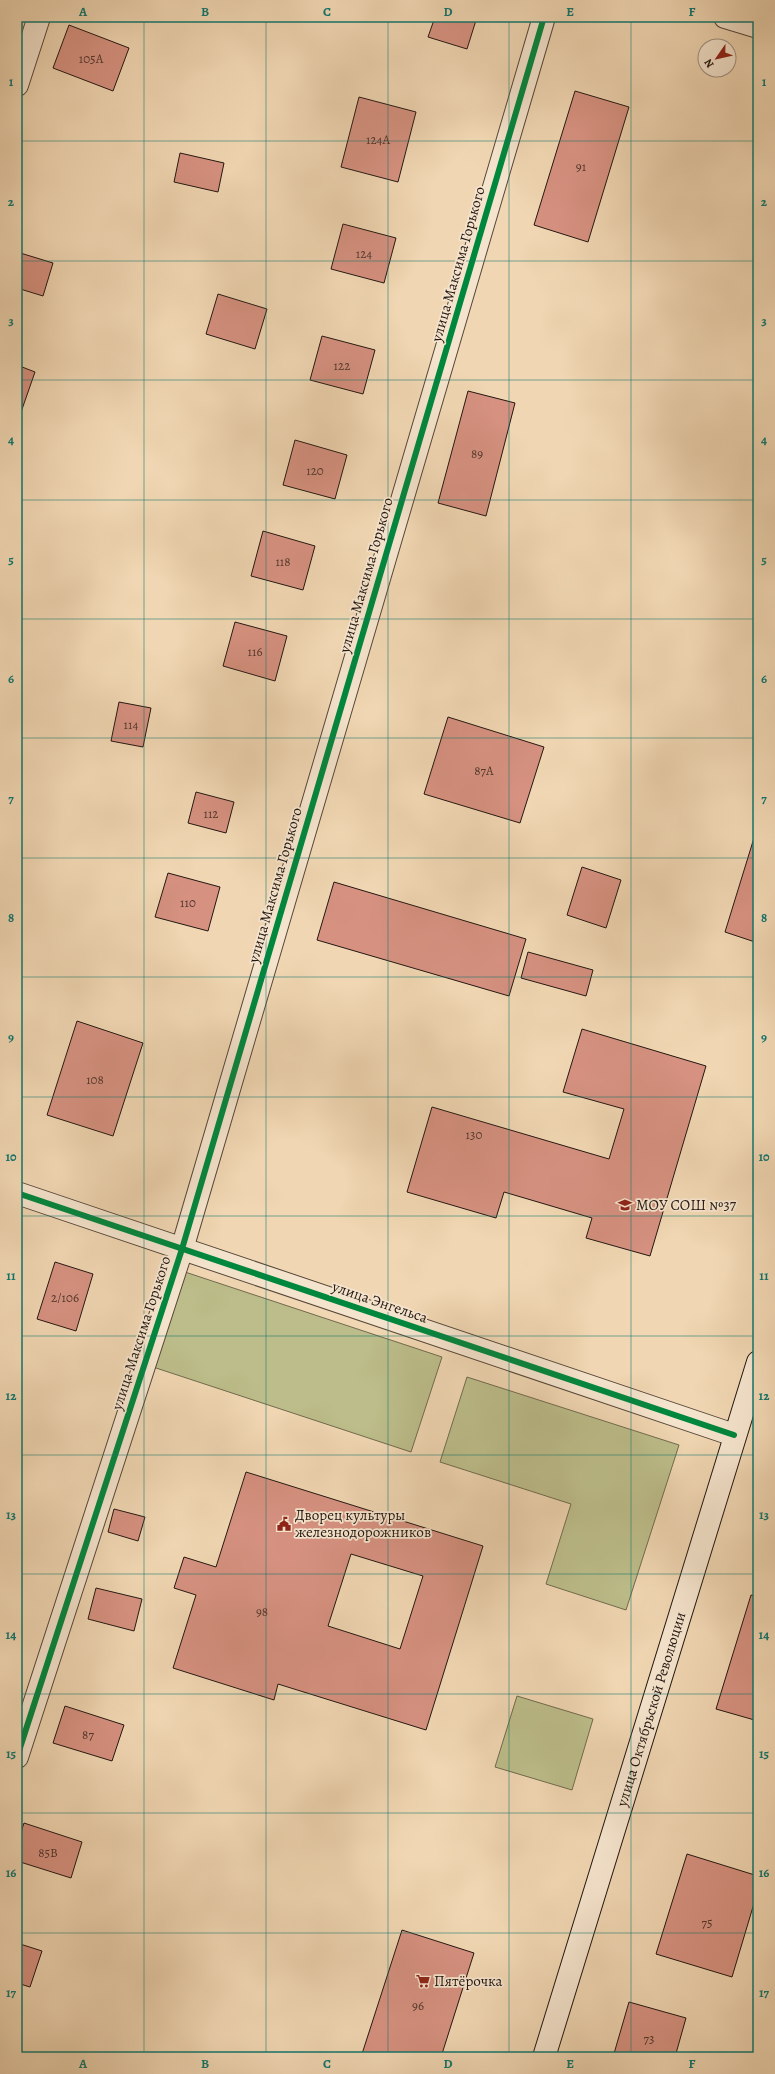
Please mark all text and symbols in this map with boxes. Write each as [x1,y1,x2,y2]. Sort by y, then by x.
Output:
text: A [78,3,88,20]
text: B [201,3,209,20]
text: C [323,3,331,20]
text: D [443,3,453,20]
text: E [566,3,574,20]
text: F [689,3,696,20]
north arrow [697,38,737,78]
house number: 105А [79,50,104,67]
text: N [701,56,718,71]
text: 1 [9,73,14,90]
text: 1 [762,73,767,90]
house number: 124А [366,131,390,148]
house number: 91 [576,158,587,175]
street label: улица Максима Горького [426,184,490,345]
text: 2 [8,193,15,210]
text: 2 [761,193,768,210]
house number: 124 [356,245,372,262]
text: 3 [8,312,14,329]
text: 3 [761,312,767,329]
house number: 122 [334,357,350,374]
text: 4 [8,431,14,448]
text: 4 [761,431,767,448]
house number: 89 [471,445,483,462]
house number: 120 [306,462,324,479]
street label: улица Максима Горького [334,495,398,656]
text: 5 [8,551,14,568]
text: 5 [761,551,767,568]
house number: 118 [275,553,291,570]
house number: 116 [248,643,262,660]
text: 6 [8,670,14,687]
text: 6 [761,670,767,687]
house number: 114 [124,716,139,733]
house number: 87А [474,762,494,779]
text: 7 [8,790,14,807]
text: 7 [761,790,767,807]
house number: 112 [203,805,219,822]
street label: улица Максима Горького [243,805,307,966]
house number: 110 [180,894,196,911]
text: 8 [8,909,14,926]
text: 8 [761,909,767,926]
text: 9 [8,1029,14,1046]
text: 9 [761,1029,767,1046]
house number: 108 [86,1071,104,1088]
house number: 130 [466,1126,482,1143]
text: 10 [5,1148,17,1165]
text: 10 [758,1148,770,1165]
place label: МОУ СОШ №37 [636,1195,737,1215]
school or university icon: МОУ СОШ №37 [617,1197,633,1213]
street label: улица Максима Горького [106,1253,175,1413]
text: 11 [6,1267,16,1284]
text: 11 [759,1267,769,1284]
street label: улица Энгельса [329,1276,430,1328]
house number: 2/106 [51,1289,79,1306]
text: 12 [6,1387,17,1404]
text: 12 [759,1387,770,1404]
place label: Дворец культуры железнодорожников [295,1505,431,1542]
text: 13 [6,1506,17,1523]
text: 13 [759,1506,770,1523]
public building icon: Дворец культуры железнодорожников [276,1516,292,1532]
house number: 98 [256,1603,268,1620]
street label: улица Октябрьской Революции [611,1609,691,1810]
text: 14 [6,1626,16,1643]
text: 14 [759,1626,769,1643]
house number: 87 [82,1726,94,1743]
text: 15 [6,1745,17,1762]
text: 15 [759,1745,770,1762]
house number: 85В [38,1844,58,1861]
text: 16 [6,1864,16,1881]
text: 16 [759,1864,769,1881]
house number: 75 [701,1914,713,1931]
place label: Пятёрочка [434,1971,503,1991]
supermarket icon: Пятёрочка [415,1973,431,1989]
text: 17 [6,1984,17,2001]
text: 17 [759,1984,770,2001]
house number: 96 [412,1997,424,2014]
house number: 73 [644,2030,654,2047]
text: A [78,2055,88,2072]
text: B [201,2055,209,2072]
text: C [323,2055,331,2072]
text: D [443,2055,453,2072]
text: E [566,2055,574,2072]
text: F [689,2055,696,2072]

